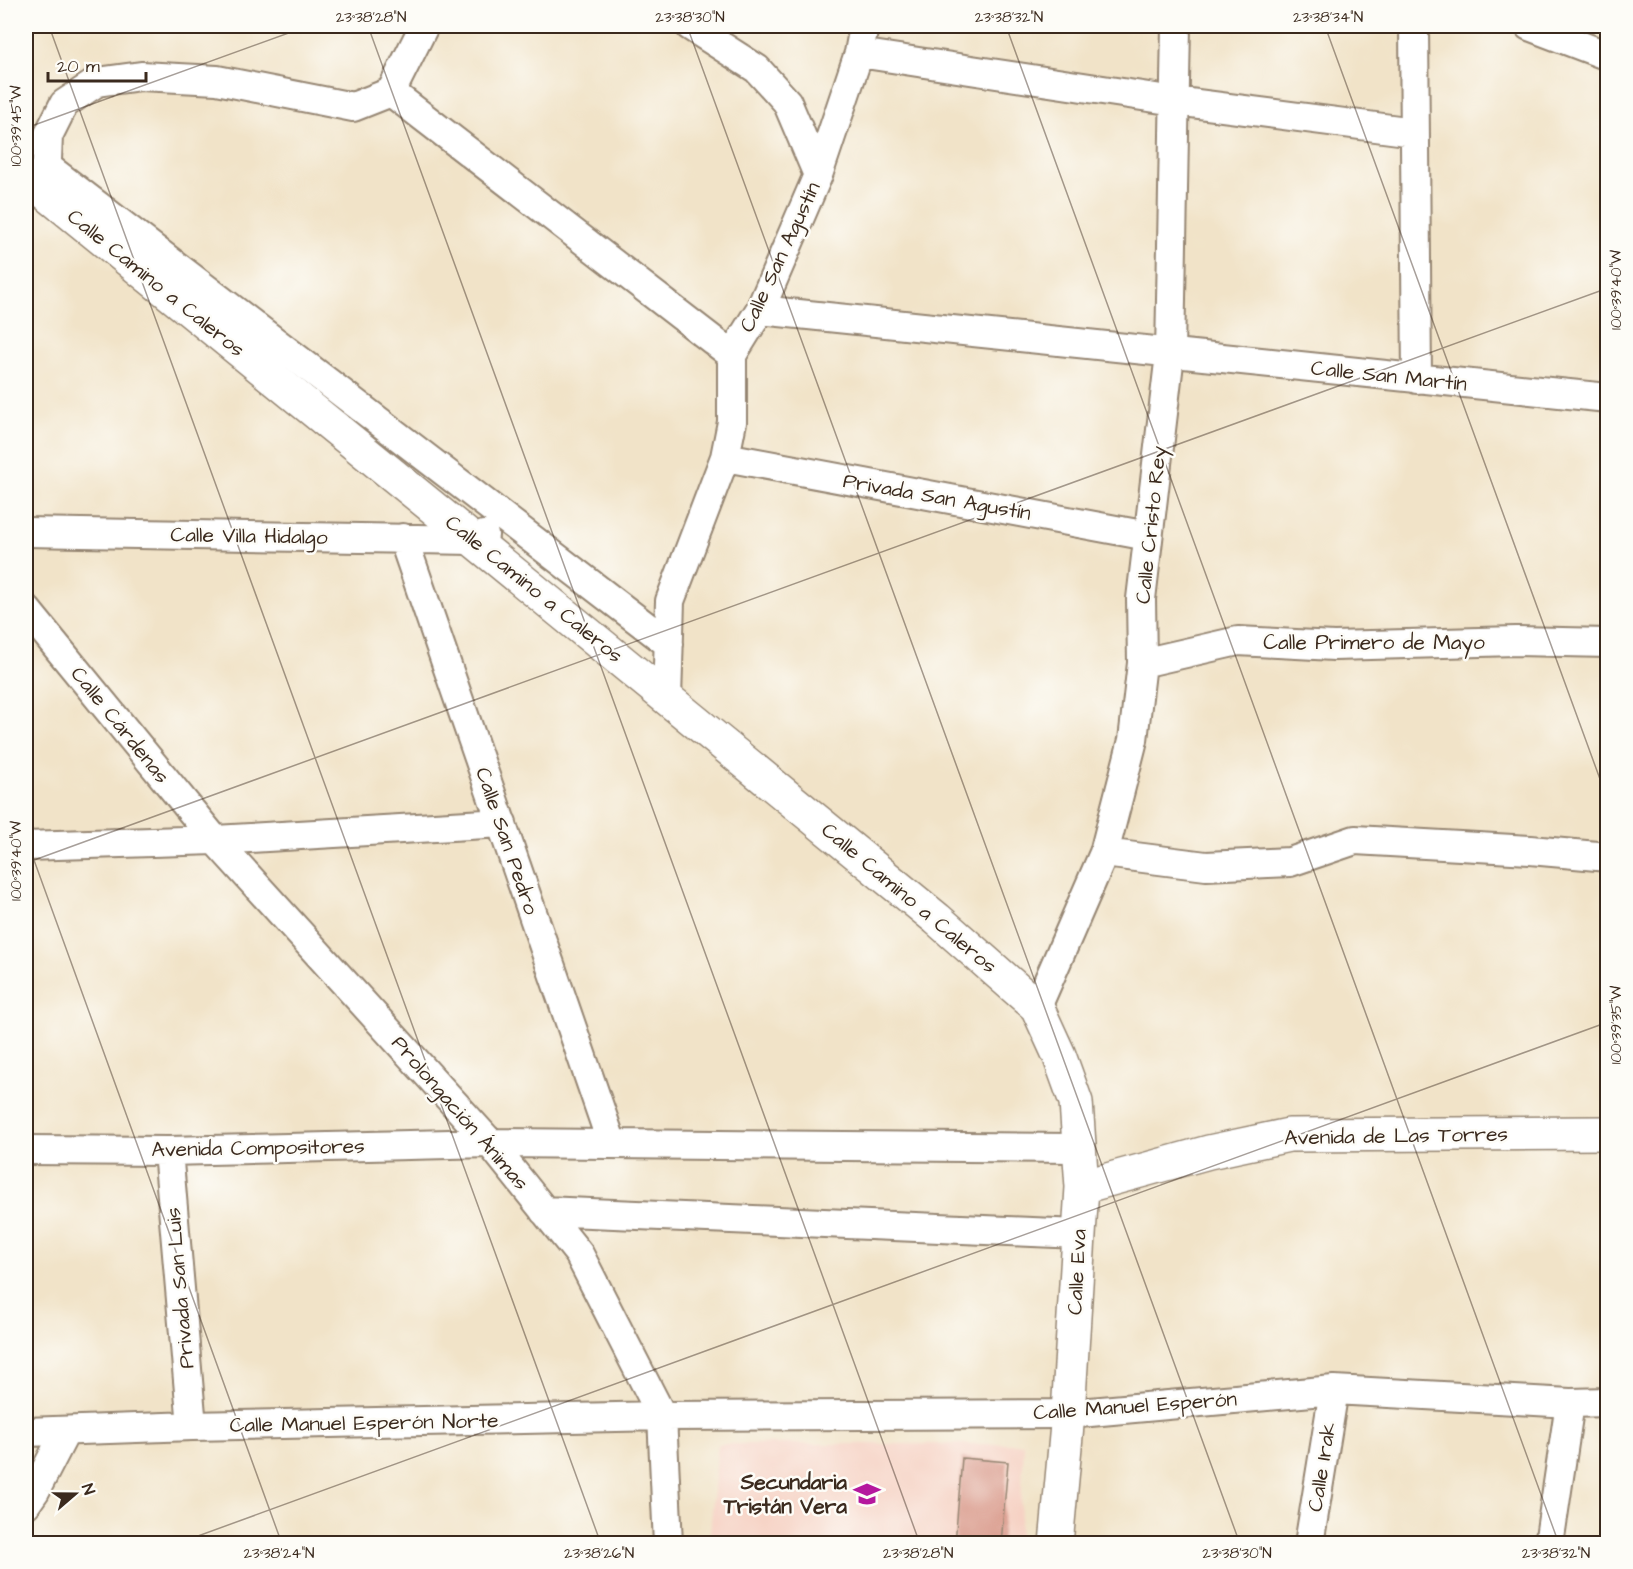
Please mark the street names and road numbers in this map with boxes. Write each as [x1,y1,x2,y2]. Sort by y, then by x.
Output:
street label: Calle San Agustín [732,177,829,338]
street label: Calle Camino a Caleros [61,202,251,364]
street label: Calle San Martín [1309,353,1469,399]
street label: Calle Cristo Rey [1128,444,1176,606]
street label: Privada San Agustín [840,466,1033,530]
street label: Calle Camino a Caleros [439,508,629,670]
street label: Calle Villa Hidalgo [170,520,328,554]
street label: Calle Primero de Mayo [1263,628,1485,659]
street label: Calle Cárdenas [64,660,176,790]
street label: Calle San Pedro [468,764,546,919]
street label: Calle Camino a Caleros [815,816,1003,980]
street label: Prolongación Ánimas [383,1030,535,1198]
street label: Avenida de Las Torres [1284,1120,1508,1152]
street label: Avenida Compositores [151,1132,365,1165]
street label: Privada San Luis [159,1206,201,1370]
street label: Calle Eva [1060,1228,1094,1316]
street label: Calle Manuel Esperón [1032,1384,1238,1429]
street label: Calle Manuel Esperón Norte [229,1406,499,1441]
street label: Calle Irak [1301,1420,1343,1514]

